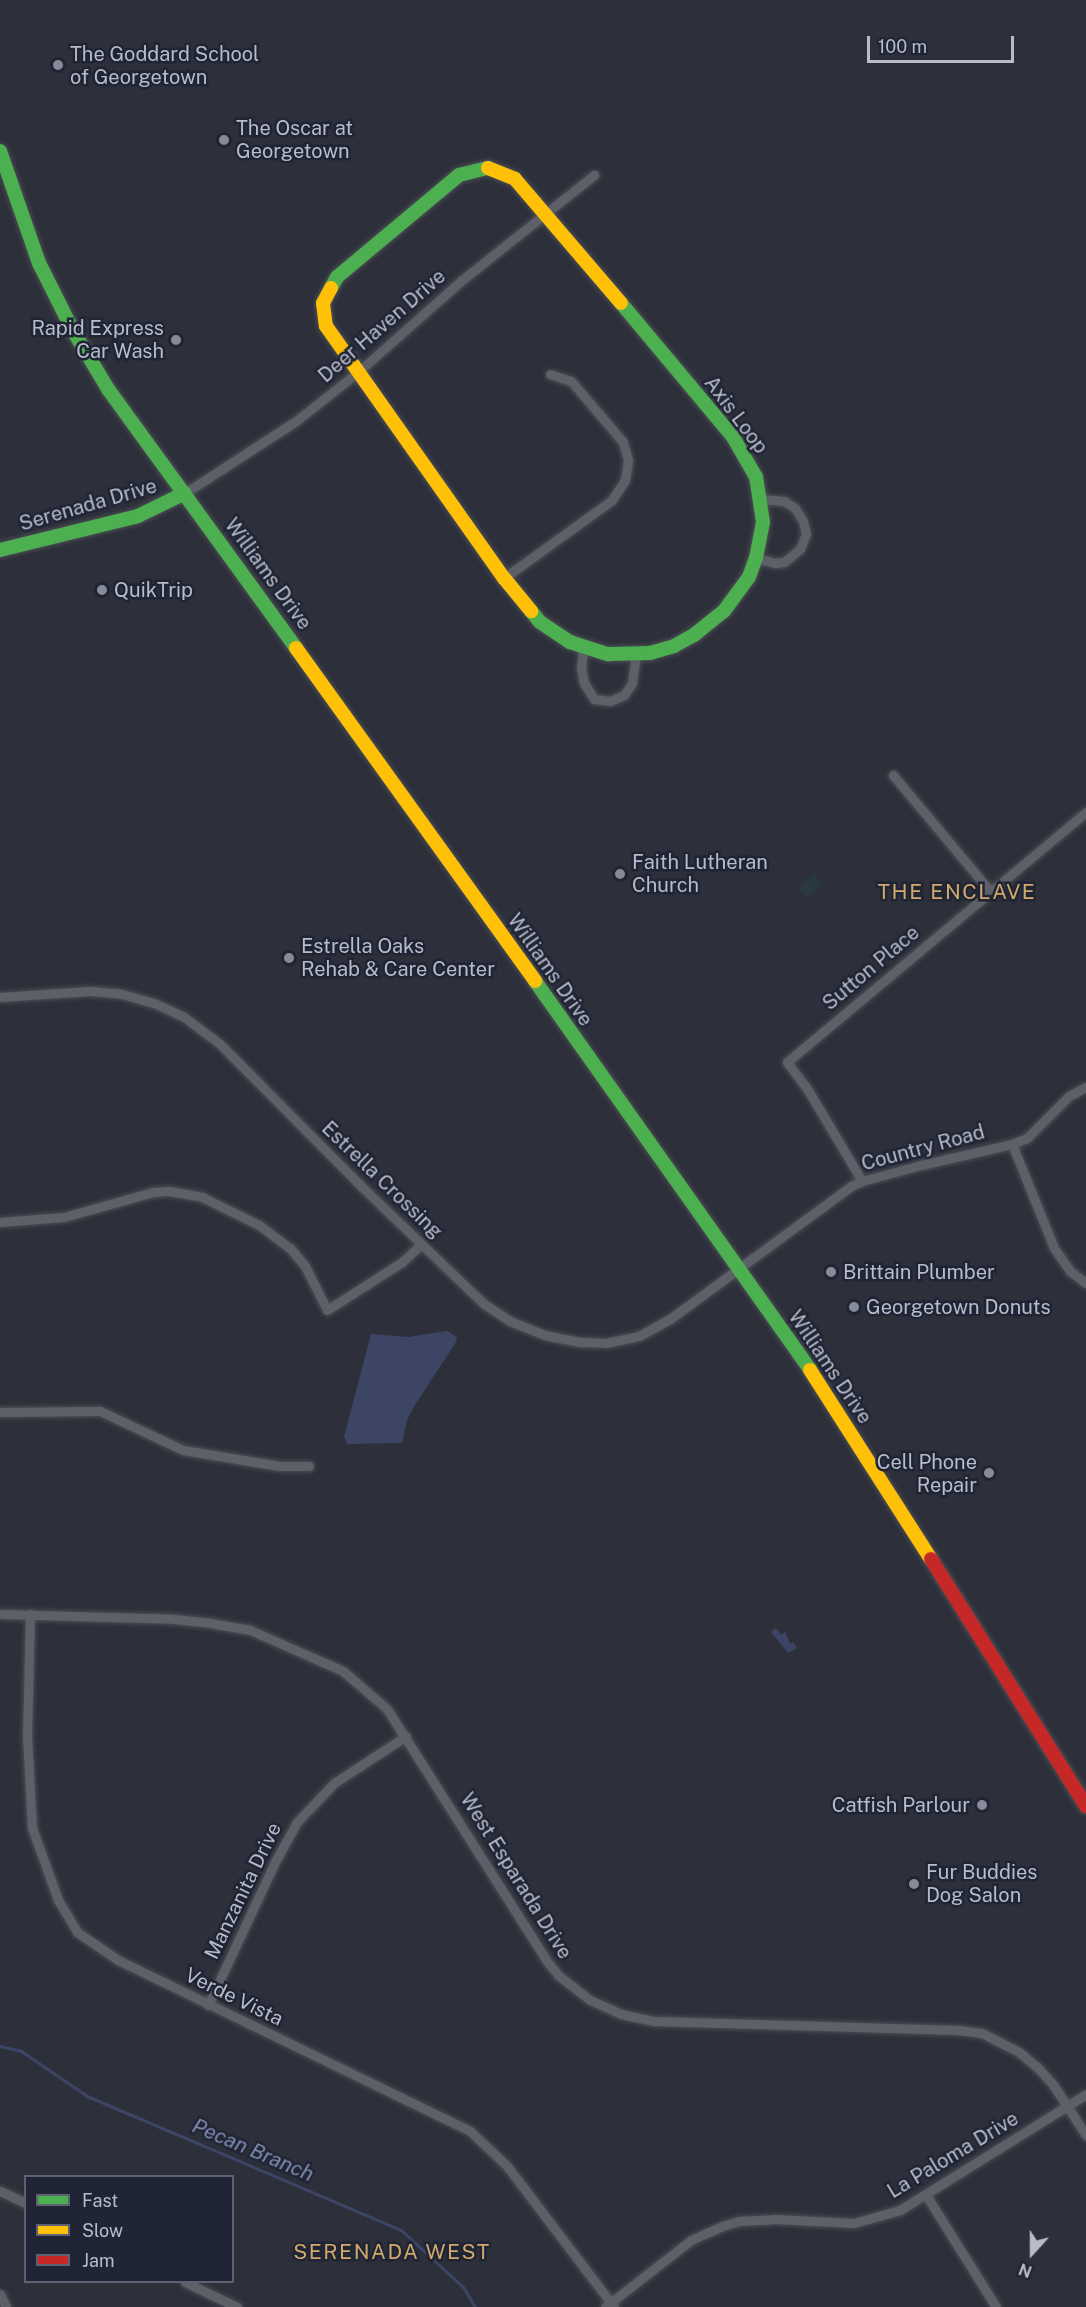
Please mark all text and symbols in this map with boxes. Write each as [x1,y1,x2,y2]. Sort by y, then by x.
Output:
scale bar [870,24,1017,62]
text: 100 m [878,36,927,57]
place label: The Goddard School of Georgetown [70,42,259,89]
marker: The Goddard School of Georgetown [51,58,65,72]
place label: The Oscar at Georgetown [236,116,353,163]
marker: The Oscar at Georgetown [217,133,231,147]
street label: Deer Haven Drive [314,264,450,388]
place label: Rapid Express Car Wash [31,316,164,363]
marker: Rapid Express Car Wash [169,333,183,347]
street label: Axis Loop [699,372,773,458]
street label: Serenada Drive [16,474,160,536]
street label: Williams Drive [220,514,316,634]
place label: QuikTrip [114,578,193,602]
marker: QuikTrip [95,583,109,597]
place label: Faith Lutheran Church [632,850,768,897]
marker: Faith Lutheran Church [613,867,627,881]
district label: THE ENCLAVE [878,879,1036,905]
street label: Williams Drive [502,909,598,1031]
street label: Sutton Place [818,921,924,1015]
place label: Estrella Oaks Rehab & Care Center [301,934,495,981]
marker: Estrella Oaks Rehab & Care Center [282,951,296,965]
street label: Estrella Crossing [317,1116,447,1244]
street label: Country Road [859,1120,987,1176]
place label: Brittain Plumber [843,1260,995,1284]
marker: Brittain Plumber [824,1265,838,1279]
place label: Georgetown Donuts [866,1295,1051,1319]
marker: Georgetown Donuts [847,1300,861,1314]
street label: Williams Drive [783,1306,877,1428]
place label: Cell Phone Repair [877,1450,977,1497]
marker: Cell Phone Repair [982,1466,996,1480]
street label: West Esparada Drive [455,1789,577,1963]
place label: Catfish Parlour [832,1793,970,1817]
marker: Catfish Parlour [975,1798,989,1812]
street label: Manzanita Drive [200,1819,286,1963]
place label: Fur Buddies Dog Salon [926,1860,1037,1907]
marker: Fur Buddies Dog Salon [907,1877,921,1891]
street label: Verde Vista [181,1963,287,2031]
street label: La Paloma Drive [883,2106,1023,2204]
water label: Pecan Branch [188,2113,318,2187]
legend [24,2175,234,2283]
text: Fast [82,2190,118,2211]
text: Slow [82,2220,123,2241]
north arrow [1002,2223,1062,2283]
district label: SERENADA WEST [293,2239,491,2265]
text: Jam [82,2250,115,2271]
text: N [1016,2259,1035,2281]

